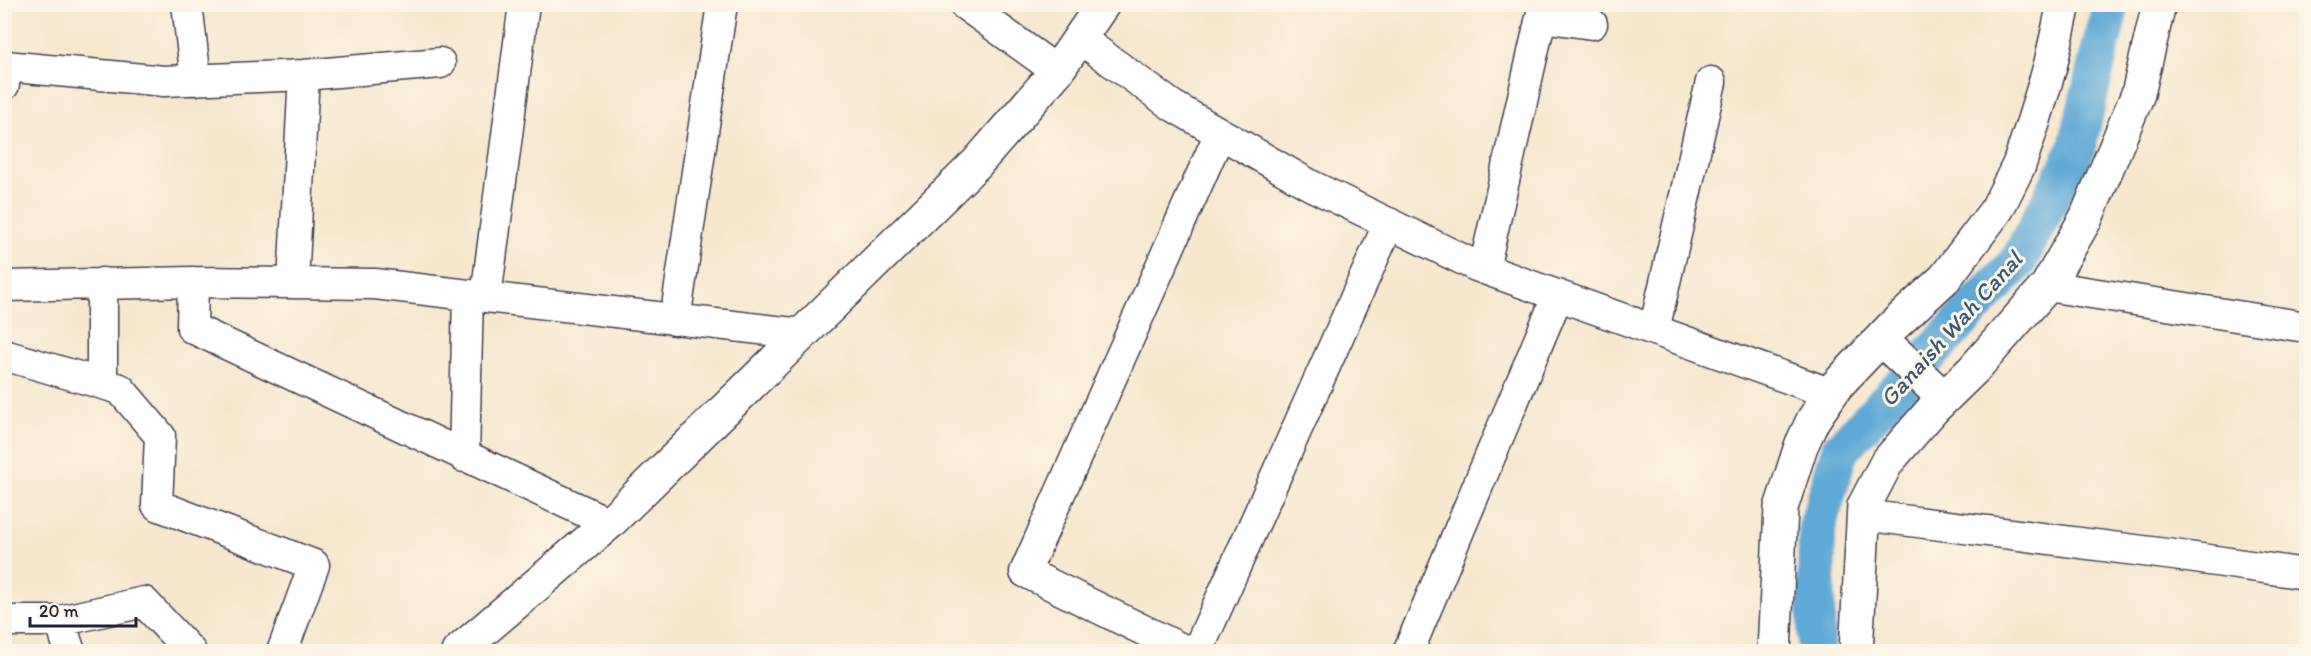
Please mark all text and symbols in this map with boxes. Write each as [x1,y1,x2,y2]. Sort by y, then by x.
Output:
water label: Ganaish Wah Canal [1873,243,2029,412]
scale bar [30,590,136,628]
text: 20 m [39,600,79,622]

